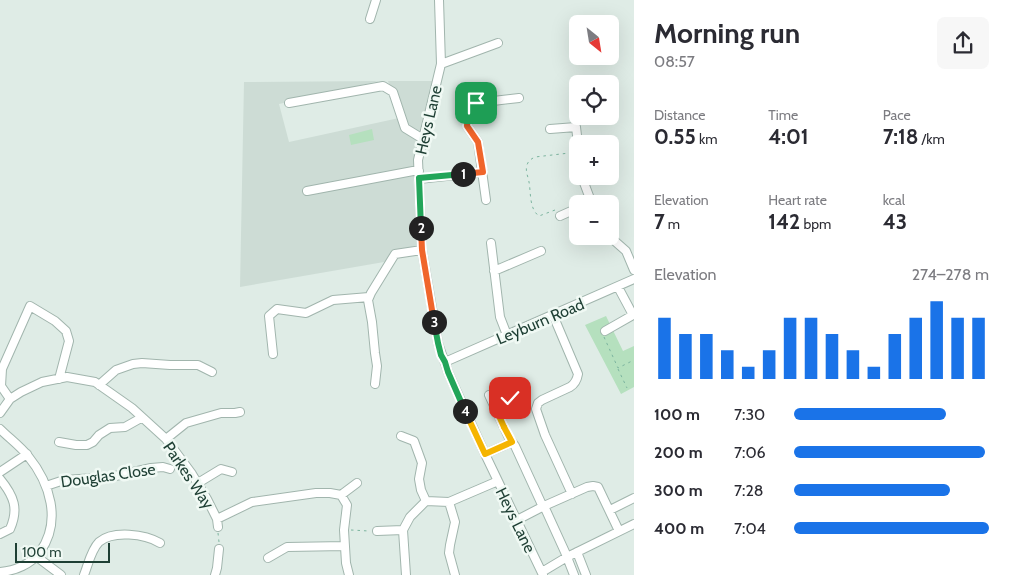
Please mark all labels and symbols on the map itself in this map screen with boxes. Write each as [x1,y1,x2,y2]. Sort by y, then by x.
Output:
north arrow [569,15,619,65]
pin [455,82,497,124]
street label: Heys Lane [411,84,446,156]
pin: 1 [450,162,476,186]
pin: 2 [408,216,434,240]
street label: Leyburn Road [493,294,587,348]
pin: 3 [422,310,446,334]
pin [489,377,531,419]
pin: 4 [452,398,478,424]
street label: Parkes Way [159,438,218,512]
street label: Douglas Close [59,459,157,492]
street label: Heys Lane [492,484,539,556]
scale bar [15,540,110,563]

